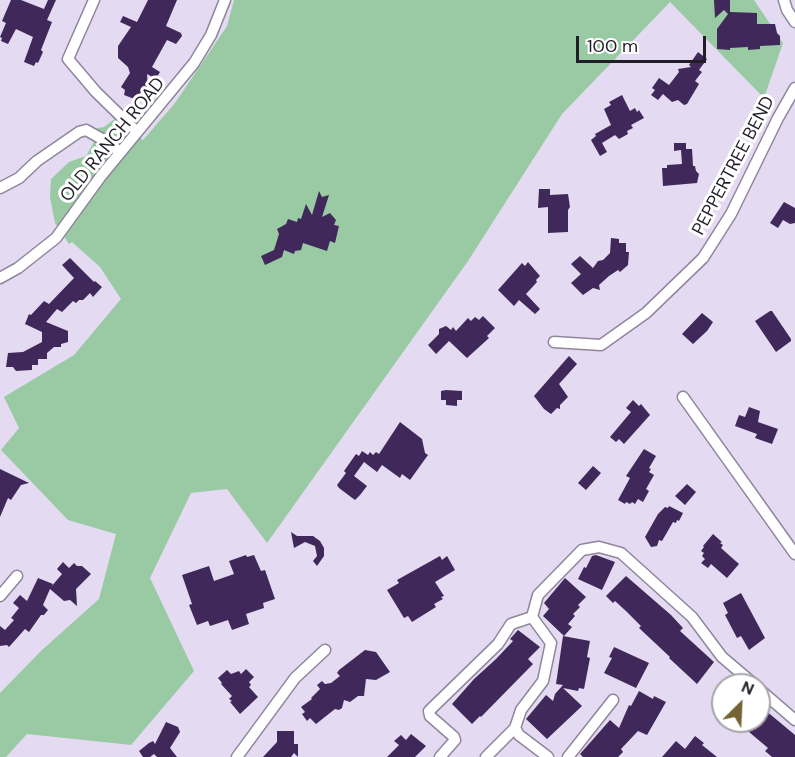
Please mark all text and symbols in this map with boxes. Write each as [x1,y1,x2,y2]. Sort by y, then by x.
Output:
scale bar [579,24,710,62]
text: 100 m [587,34,638,58]
street label: OLD RANCH ROAD [56,73,170,207]
street label: PEPPERTREE BEND [688,93,780,239]
north arrow [711,673,771,733]
text: N [738,676,757,700]

